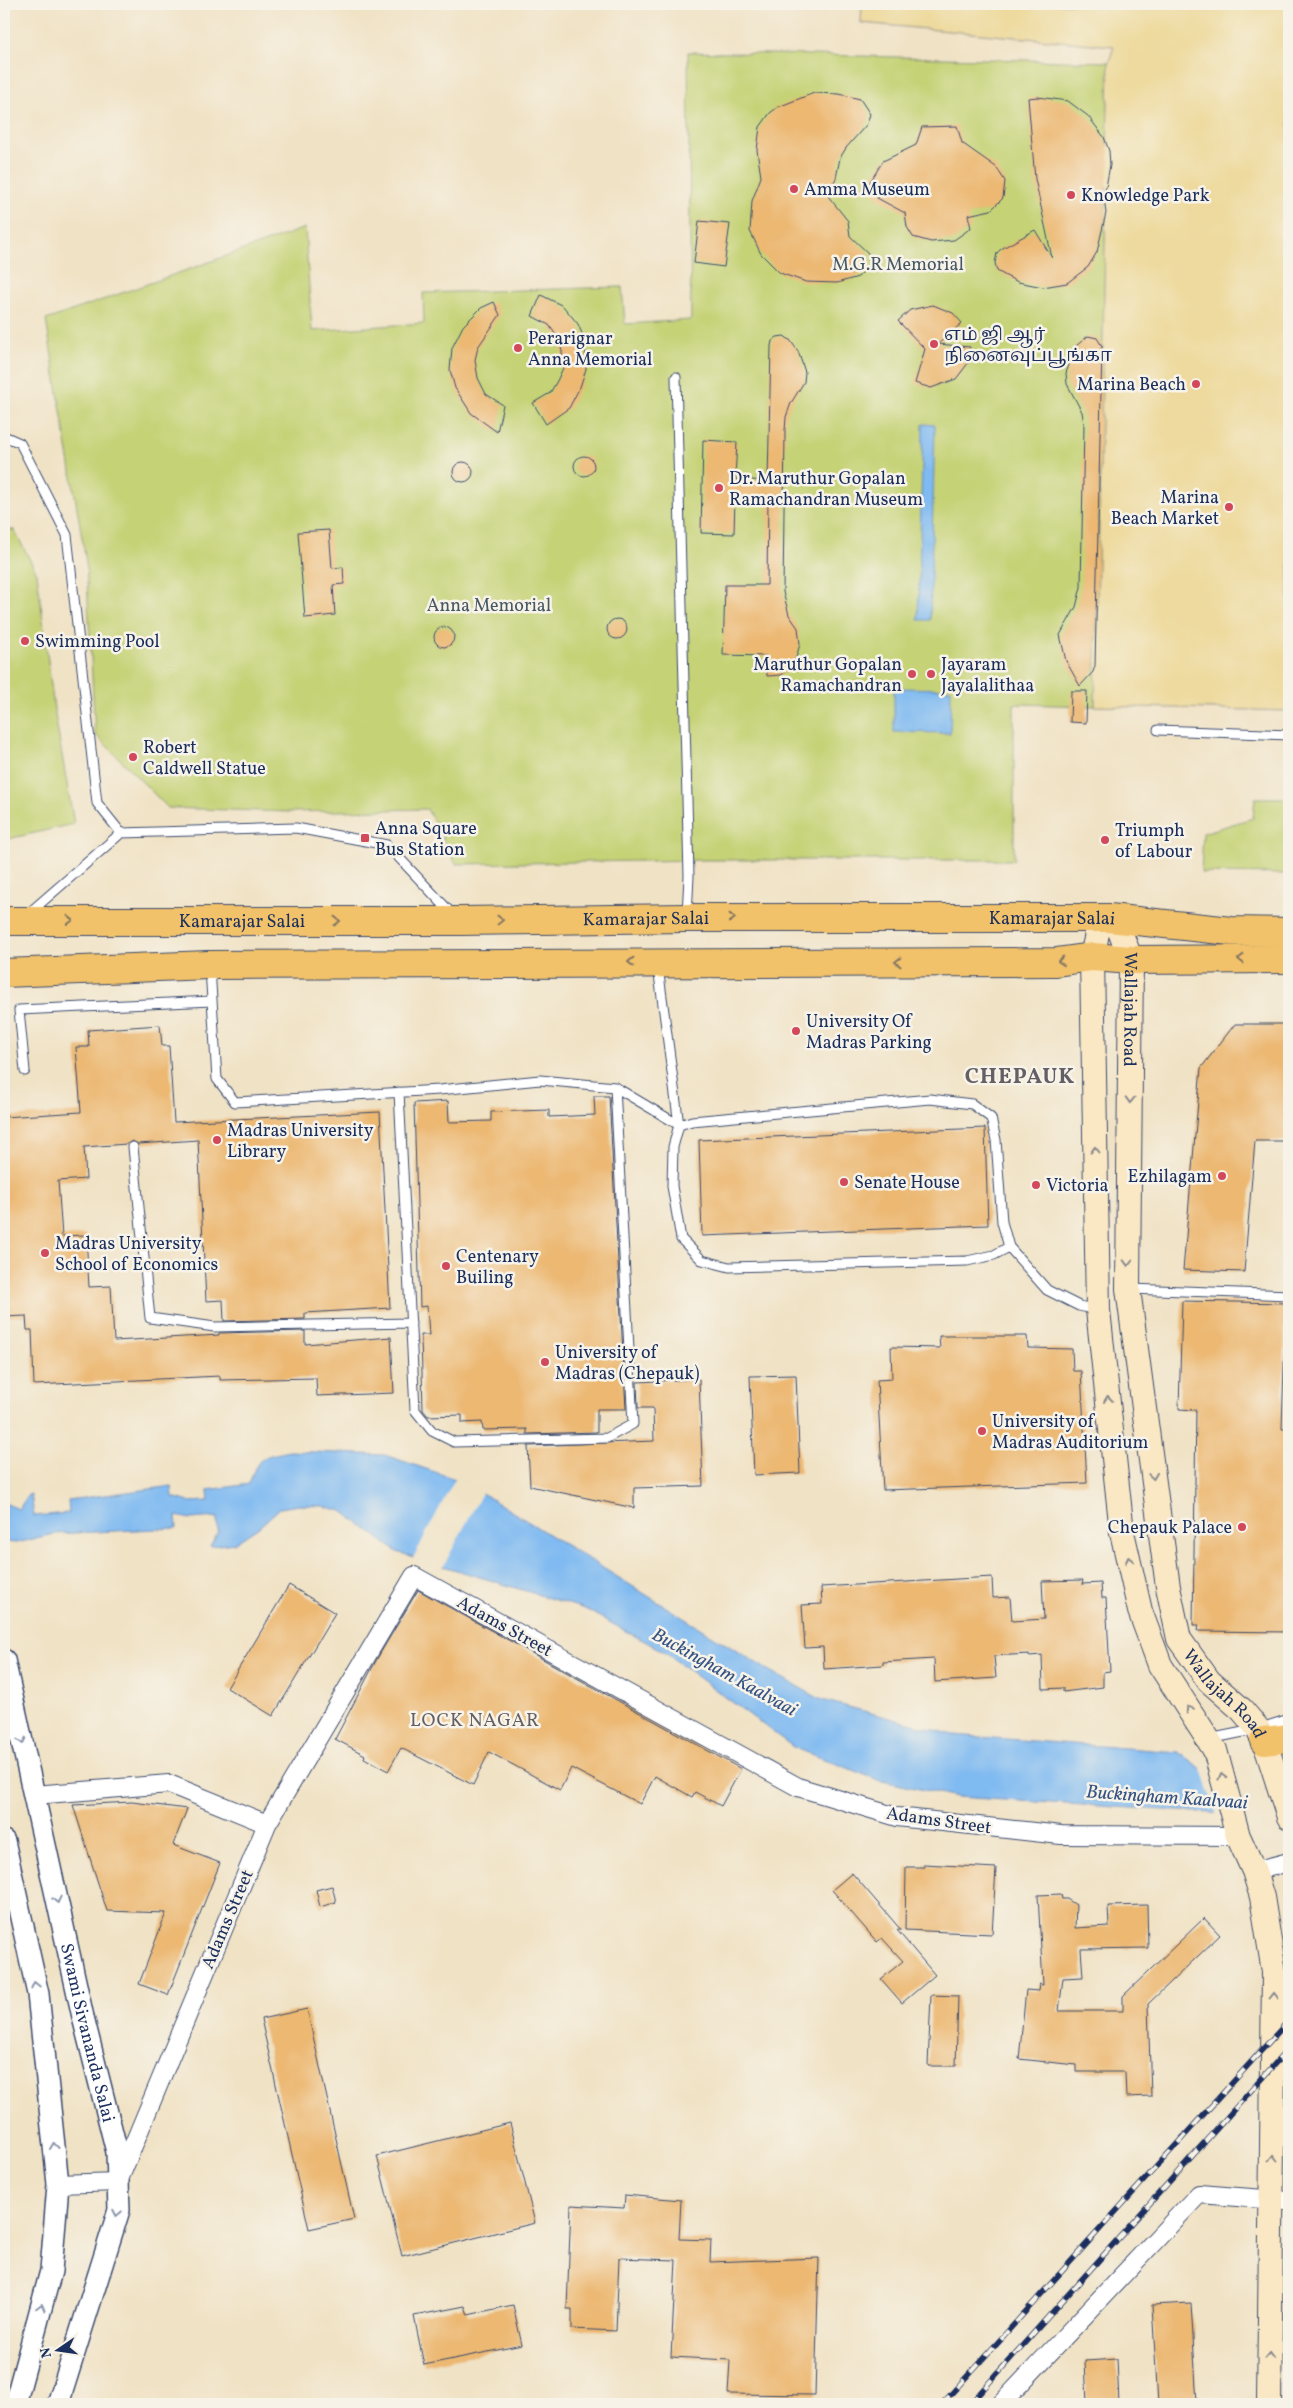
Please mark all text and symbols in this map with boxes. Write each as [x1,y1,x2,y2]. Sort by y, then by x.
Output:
place label: Amma Museum [804,178,930,203]
marker: Amma Museum [788,183,800,195]
place label: Knowledge Park [1081,184,1210,209]
marker: Knowledge Park [1065,189,1077,201]
park label: M.G.R Memorial [832,253,964,278]
place label: எம் ஜி ஆர் நினைவுப்பூங்கா [944,323,1112,369]
place label: Perarignar Anna Memorial [528,327,652,373]
marker: எம் ஜி ஆர் நினைவுப்பூங்கா [928,338,940,350]
marker: Perarignar Anna Memorial [512,342,524,354]
place label: Marina Beach [1077,373,1186,398]
marker: Marina Beach [1190,378,1202,390]
place label: Dr. Maruthur Gopalan Ramachandran Museum [729,467,923,513]
marker: Dr. Maruthur Gopalan Ramachandran Museum [713,482,725,494]
place label: Marina Beach Market [1111,486,1219,532]
marker: Marina Beach Market [1223,501,1235,513]
park label: Anna Memorial [427,594,551,619]
place label: Swimming Pool [35,630,160,655]
marker: Swimming Pool [19,635,31,647]
place label: Maruthur Gopalan Ramachandran [753,653,902,699]
place label: Jayaram Jayalalithaa [941,653,1034,699]
marker: Maruthur Gopalan Ramachandran [906,668,918,680]
marker: Jayaram Jayalalithaa [925,668,937,680]
place label: Robert Caldwell Statue [143,736,266,782]
marker: Robert Caldwell Statue [127,751,139,763]
place label: Anna Square Bus Station [375,817,477,863]
place label: Triumph of Labour [1115,819,1193,865]
marker: Anna Square Bus Station [359,832,371,844]
marker: Triumph of Labour [1099,834,1111,846]
street label: Kamarajar Salai [583,907,709,933]
street label: Kamarajar Salai [989,907,1116,933]
street label: Kamarajar Salai [179,910,305,935]
one-way arrow [729,913,737,923]
one-way arrow [66,915,74,925]
one-way arrow [496,915,504,926]
one-way arrow [334,916,342,926]
street label: Wallajah Road [1116,952,1142,1067]
one-way arrow [1236,954,1244,964]
one-way arrow [1056,955,1064,966]
one-way arrow [627,957,634,967]
one-way arrow [894,957,902,967]
place label: University Of Madras Parking [806,1010,932,1056]
marker: University Of Madras Parking [790,1025,802,1037]
district label: CHEPAUK [965,1062,1075,1093]
one-way arrow [1125,1097,1135,1105]
place label: Madras University Library [227,1119,374,1165]
marker: Madras University Library [211,1134,223,1146]
one-way arrow [1090,1145,1100,1153]
place label: Ezhilagam [1128,1165,1212,1190]
marker: Ezhilagam [1216,1170,1228,1182]
place label: Senate House [854,1171,960,1196]
place label: Victoria [1046,1174,1109,1199]
marker: Senate House [838,1176,850,1188]
marker: Victoria [1030,1179,1042,1191]
place label: Madras University School of Economics [55,1232,218,1278]
place label: Centenary Builing [456,1245,539,1291]
marker: Madras University School of Economics [39,1247,51,1259]
marker: Centenary Builing [440,1260,452,1272]
one-way arrow [1123,1260,1133,1267]
place label: University of Madras (Chepauk) [555,1341,699,1387]
marker: University of Madras (Chepauk) [539,1356,551,1368]
one-way arrow [1103,1395,1114,1403]
place label: University of Madras Auditorium [992,1410,1149,1456]
marker: University of Madras Auditorium [976,1425,988,1437]
one-way arrow [1147,1473,1158,1481]
place label: Chepauk Palace [1108,1516,1232,1541]
marker: Chepauk Palace [1236,1521,1248,1533]
one-way arrow [1124,1556,1135,1565]
street label: Adams Street [452,1591,557,1664]
water label: Buckingham Kaalvaai [647,1622,801,1724]
street label: Wallajah Road [1176,1644,1271,1742]
one-way arrow [1186,1705,1195,1715]
district label: LOCK NAGAR [410,1708,540,1734]
one-way arrow [16,1737,27,1746]
one-way arrow [1217,1772,1228,1780]
water label: Buckingham Kaalvaai [1085,1779,1249,1817]
street label: Adams Street [885,1802,993,1841]
street label: Adams Street [196,1866,261,1973]
one-way arrow [51,1896,62,1905]
street label: Swami Sivananda Salai [53,1941,120,2125]
one-way arrow [30,1980,41,1989]
one-way arrow [1269,1991,1279,1999]
one-way arrow [49,2142,60,2150]
one-way arrow [1268,2154,1278,2162]
one-way arrow [113,2208,123,2217]
one-way arrow [35,2302,46,2311]
north arrow [32,2326,82,2376]
text: N [36,2345,57,2360]
one-way arrow [1265,2351,1275,2359]

